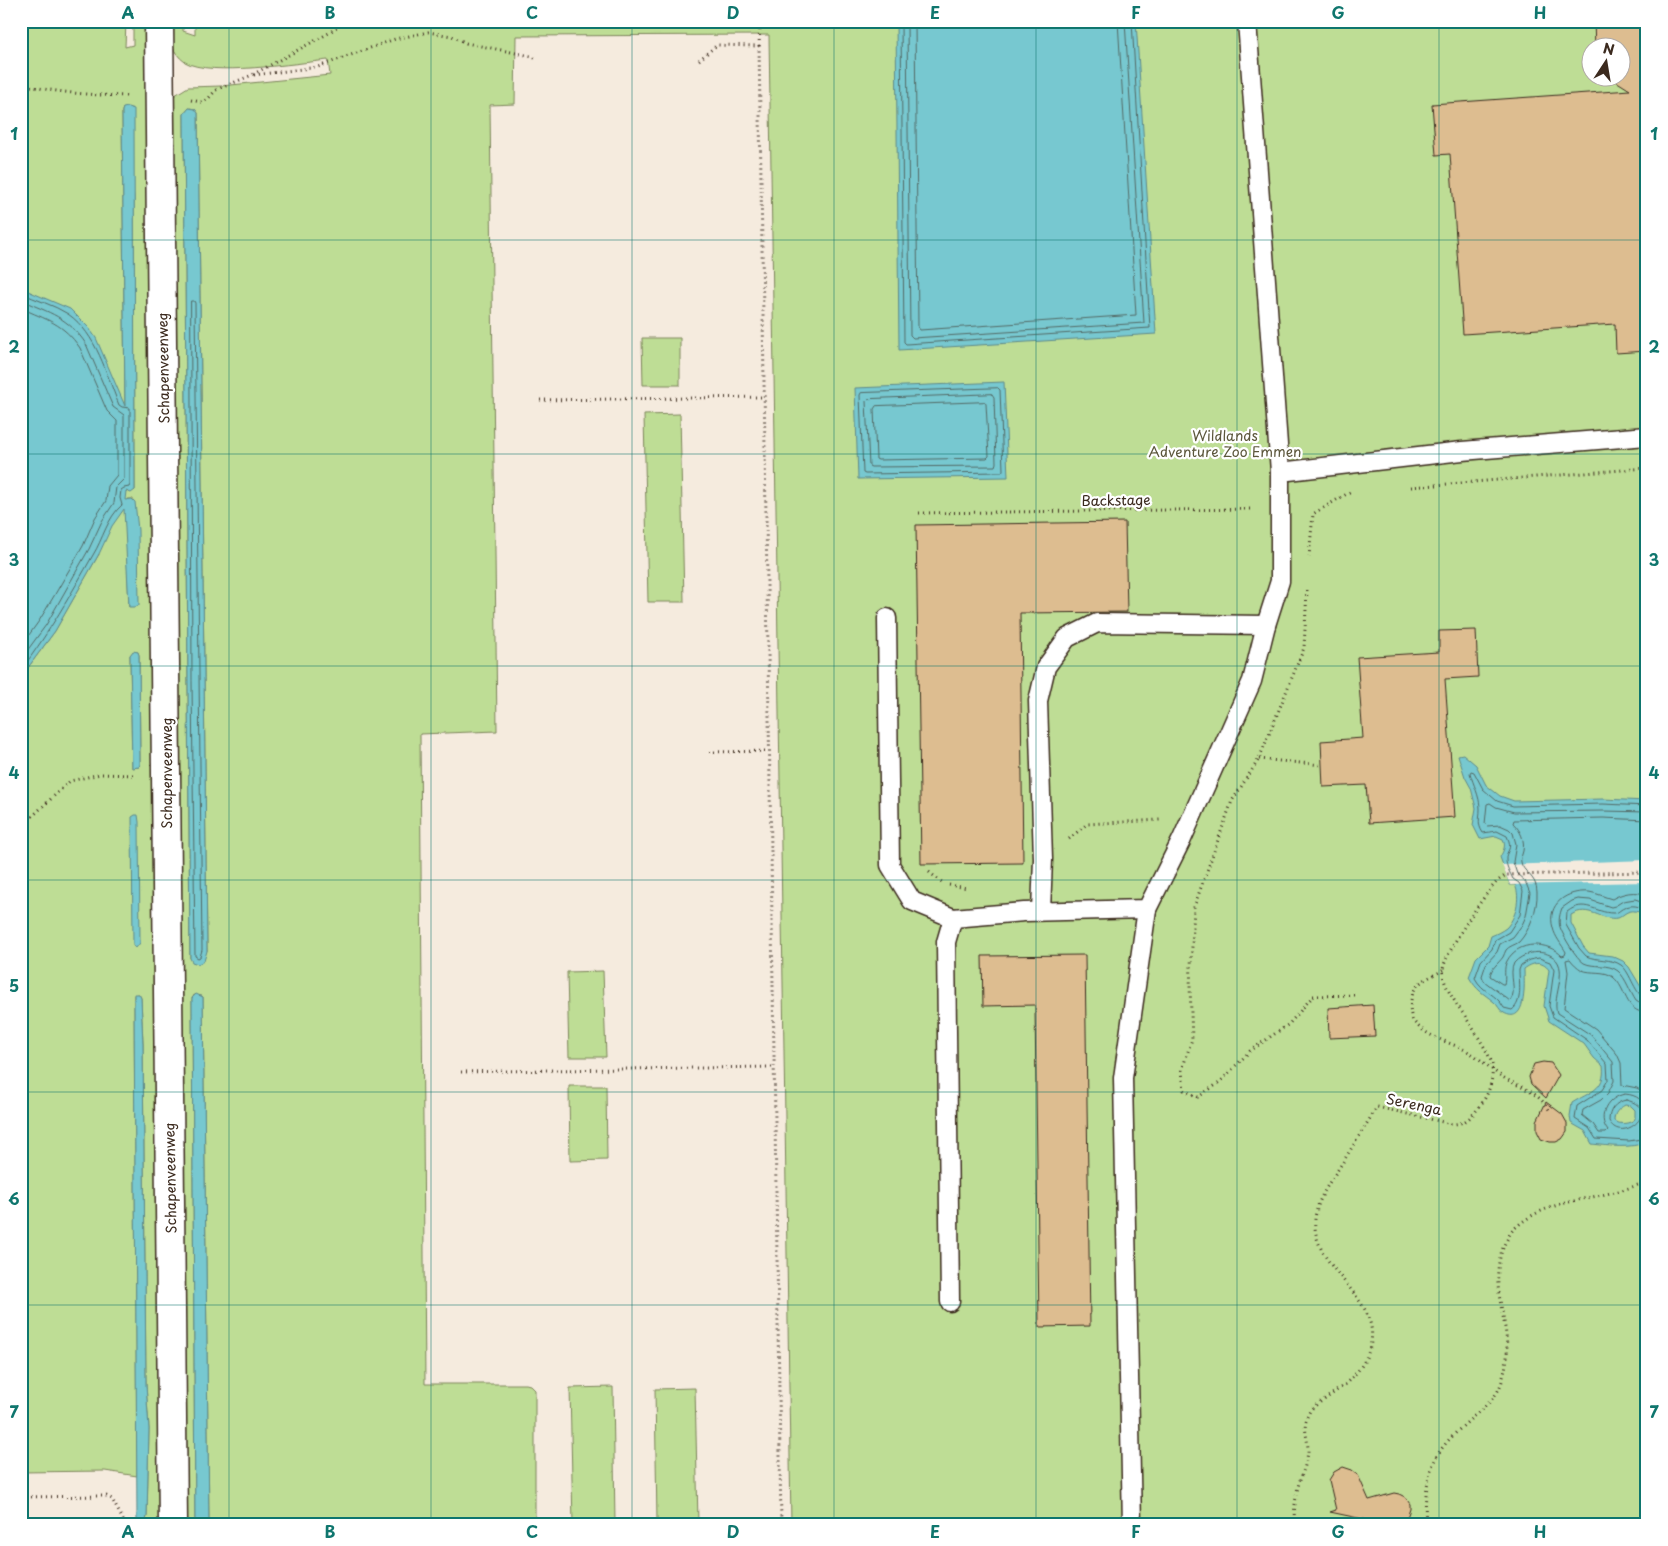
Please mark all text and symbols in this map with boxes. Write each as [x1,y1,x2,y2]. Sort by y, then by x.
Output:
text: A [122,0,135,24]
text: B [325,0,336,24]
text: C [526,0,538,24]
text: D [727,0,739,24]
text: E [930,0,940,24]
text: F [1131,0,1141,24]
text: G [1331,0,1345,24]
text: H [1534,0,1546,24]
text: N [1601,37,1616,60]
north arrow [1580,38,1630,88]
text: 1 [10,121,18,145]
text: 1 [1650,121,1658,145]
street label: Schapenveenweg [152,312,174,424]
text: 2 [8,334,20,358]
text: 2 [1648,334,1660,358]
park label: Wildlands Adventure Zoo Emmen [1148,425,1302,462]
street label: Backstage [1081,489,1151,511]
text: 3 [9,547,19,571]
text: 3 [1649,547,1659,571]
street label: Schapenveenweg [156,717,177,829]
text: 4 [9,760,20,784]
text: 4 [1649,760,1660,784]
text: 5 [9,973,19,997]
text: 5 [1649,973,1659,997]
street label: Serenga [1384,1088,1444,1120]
street label: Schapenveenweg [159,1122,181,1234]
text: 6 [8,1186,20,1210]
text: 6 [1648,1186,1660,1210]
text: 7 [9,1399,19,1423]
text: 7 [1649,1399,1659,1423]
text: A [122,1519,135,1543]
text: B [325,1519,336,1543]
text: C [526,1519,538,1543]
text: D [727,1519,739,1543]
text: E [930,1519,940,1543]
text: F [1131,1519,1141,1543]
text: G [1331,1519,1345,1543]
text: H [1534,1519,1546,1543]

